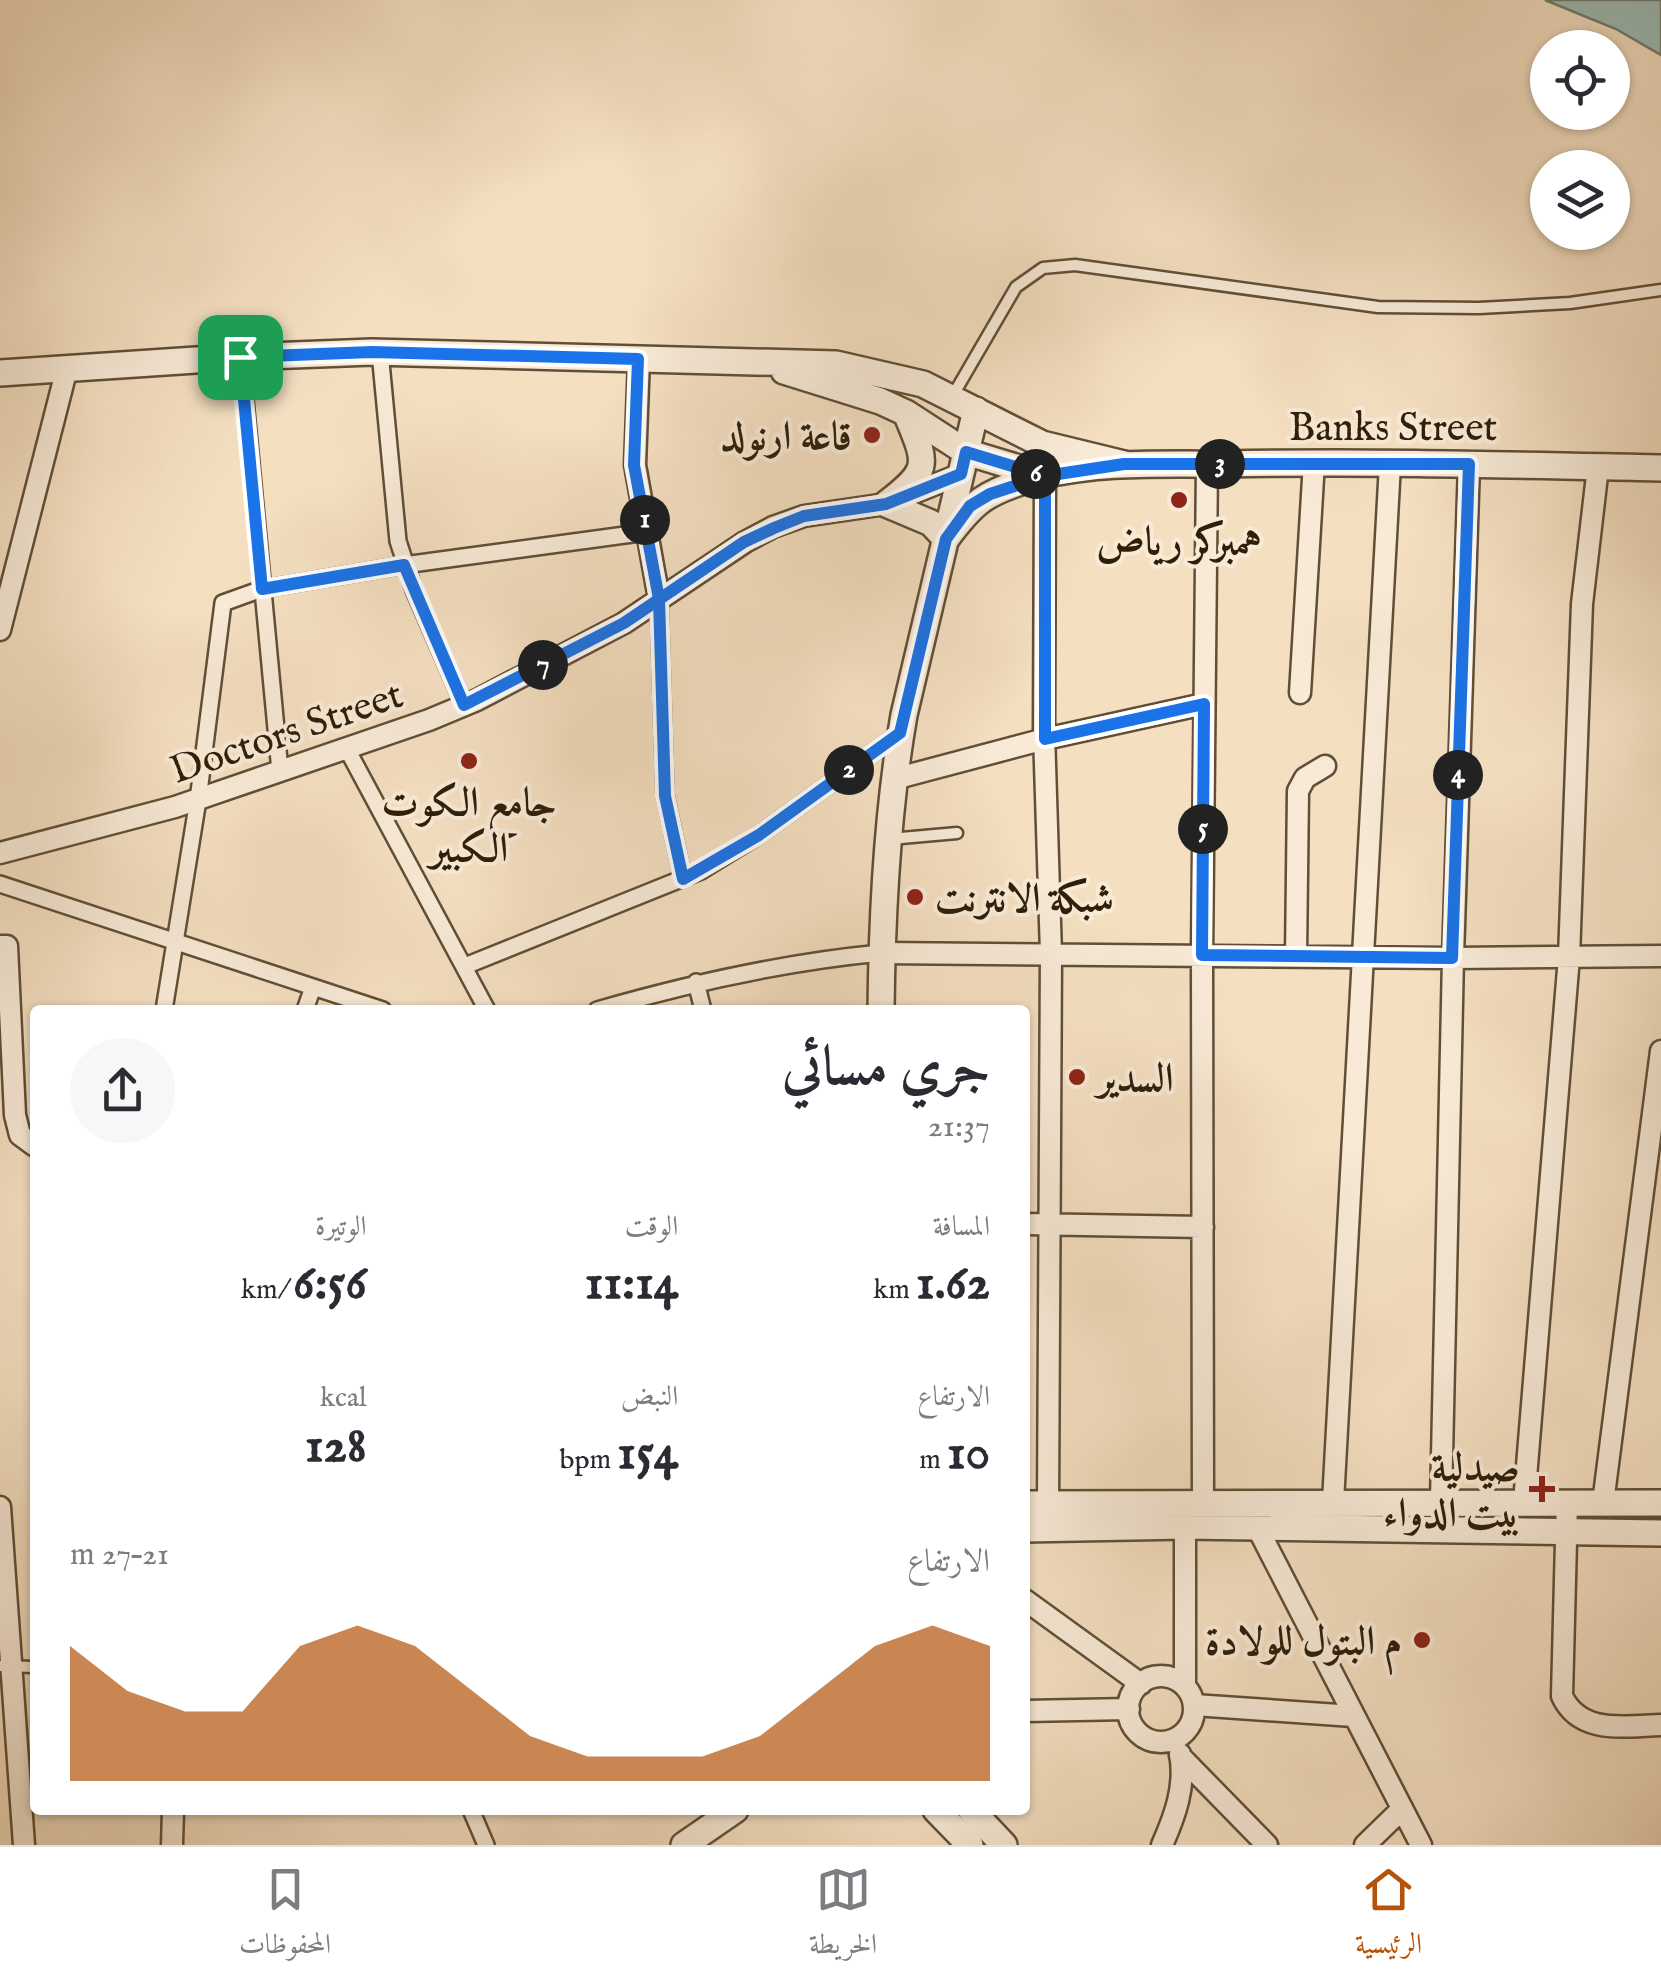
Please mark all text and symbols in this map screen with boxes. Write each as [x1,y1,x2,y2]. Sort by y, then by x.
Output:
map controls [1530,30,1630,250]
button: locate [1530,30,1630,130]
button: layers [1530,150,1630,250]
pin [198,315,283,400]
icon: arrive [213,330,268,385]
street label: Banks Street [1289,404,1497,455]
place label: قاعة ارنولد [720,413,852,464]
marker: قاعة ارنولد [861,424,883,446]
pin: 3 [1195,439,1245,489]
text: 3 [1215,446,1225,481]
pin: 6 [1011,449,1061,499]
text: 6 [1030,456,1042,491]
marker: همبركر رياض [1168,489,1190,511]
pin: 1 [620,495,670,545]
text: 1 [640,502,650,537]
place label: همبركر رياض [1096,518,1262,569]
pin: 7 [518,640,568,690]
text: 7 [536,647,550,682]
street label: Doctors Street [164,671,410,798]
pin: 2 [824,745,874,795]
marker: جامع الكوت الكبير [458,750,480,772]
pin: 4 [1433,750,1483,800]
text: 2 [842,752,856,787]
text: 4 [1451,757,1465,792]
place label: جامع الكوت الكبير [382,779,556,876]
pin: 5 [1178,804,1228,854]
text: 5 [1198,811,1208,846]
place label: شبكة الانترنت [935,875,1114,926]
marker: شبكة الانترنت [904,886,926,908]
text: جري مسائي [782,1034,990,1104]
button: share [70,1038,175,1143]
place label: السدير [1093,1055,1174,1106]
marker: السدير [1066,1066,1088,1088]
text: 21:37 [928,1107,990,1148]
text: الوتيرة [315,1210,367,1245]
text: الوقت [625,1210,678,1245]
text: المسافة [933,1210,990,1245]
text: 6:56 [293,1253,367,1316]
text: 11:14 [585,1253,678,1316]
text: 1.62 [916,1253,990,1316]
text: /km [241,1273,293,1308]
text: km [873,1273,916,1308]
text: النبض [621,1380,678,1415]
text: الارتفاع [917,1380,990,1415]
text: kcal [320,1381,367,1416]
text: 128 [305,1416,367,1479]
text: 154 [617,1423,678,1486]
text: 10 [947,1423,990,1486]
text: bpm [559,1443,617,1478]
text: m [919,1443,947,1478]
place label: صيدلية بيت الدواء [1383,1444,1520,1541]
marker: صيدلية بيت الدواء [1529,1476,1555,1502]
text: 21–27 m [70,1535,169,1576]
text: الارتفاع [907,1542,990,1583]
place label: م البتول للولادة [1205,1618,1402,1676]
marker: م البتول للولادة [1411,1629,1433,1651]
tab: المحفوظات [239,1862,331,1971]
tab: الخريطة [809,1862,877,1971]
tab: الرئيسية [1355,1862,1422,1971]

